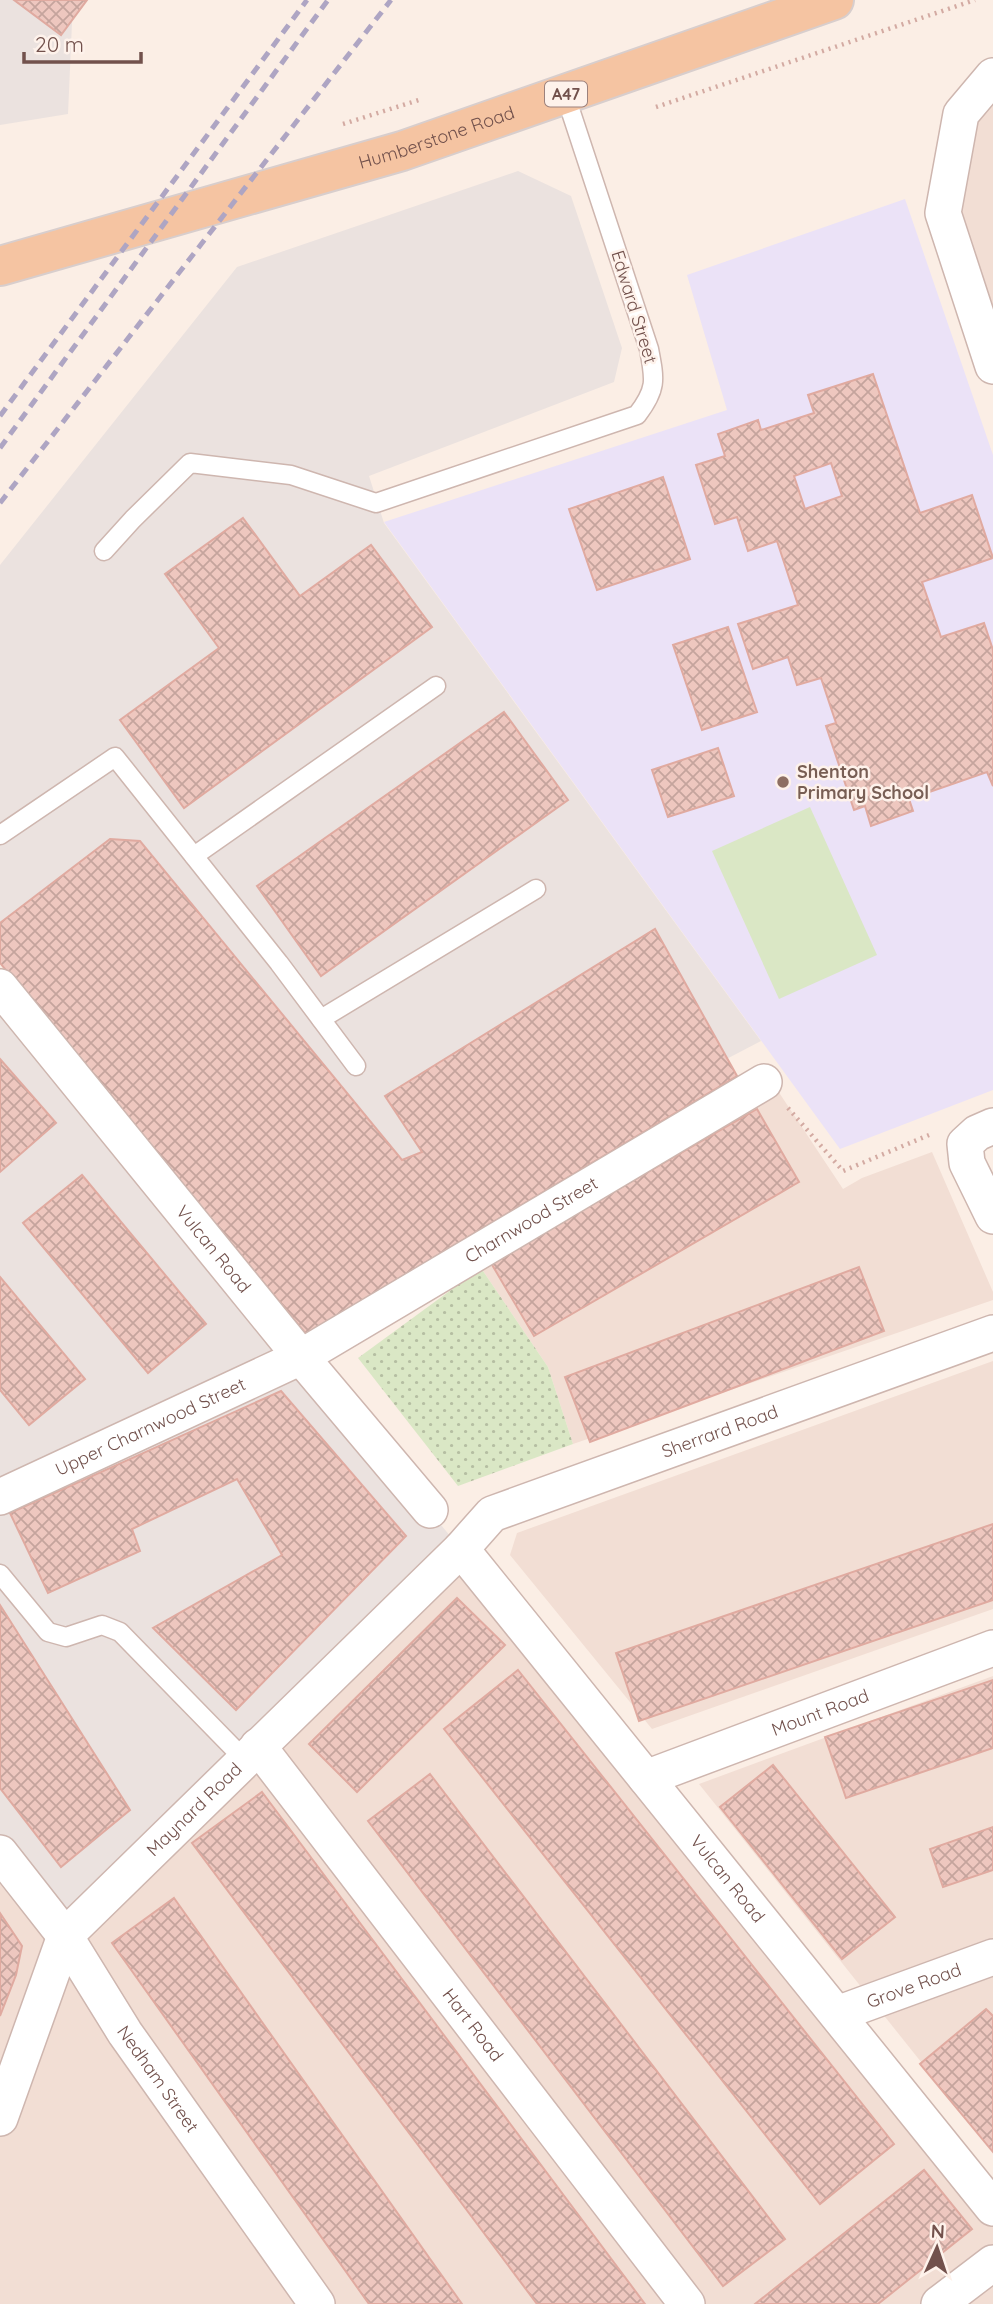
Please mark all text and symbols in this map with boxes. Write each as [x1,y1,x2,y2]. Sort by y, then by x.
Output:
scale bar [24,21,142,65]
text: 20 m [35,31,84,57]
road number: A47 [545,82,587,106]
street label: Humberstone Road [356,101,517,174]
street label: Edward Street [606,247,663,366]
place label: Shenton Primary School [797,760,929,804]
marker: Shenton Primary School [775,774,791,790]
street label: Charnwood Street [461,1171,602,1268]
street label: Vulcan Road [171,1200,256,1297]
street label: Upper Charnwood Street [51,1372,249,1481]
street label: Sherrard Road [658,1400,781,1463]
street label: Mount Road [768,1684,872,1741]
street label: Maynard Road [141,1758,246,1861]
street label: Vulcan Road [685,1830,770,1927]
street label: Grove Road [863,1958,964,2013]
street label: Hart Road [437,1983,508,2066]
street label: Nedham Street [112,2021,204,2137]
north arrow [902,2213,972,2283]
text: N [930,2219,945,2243]

